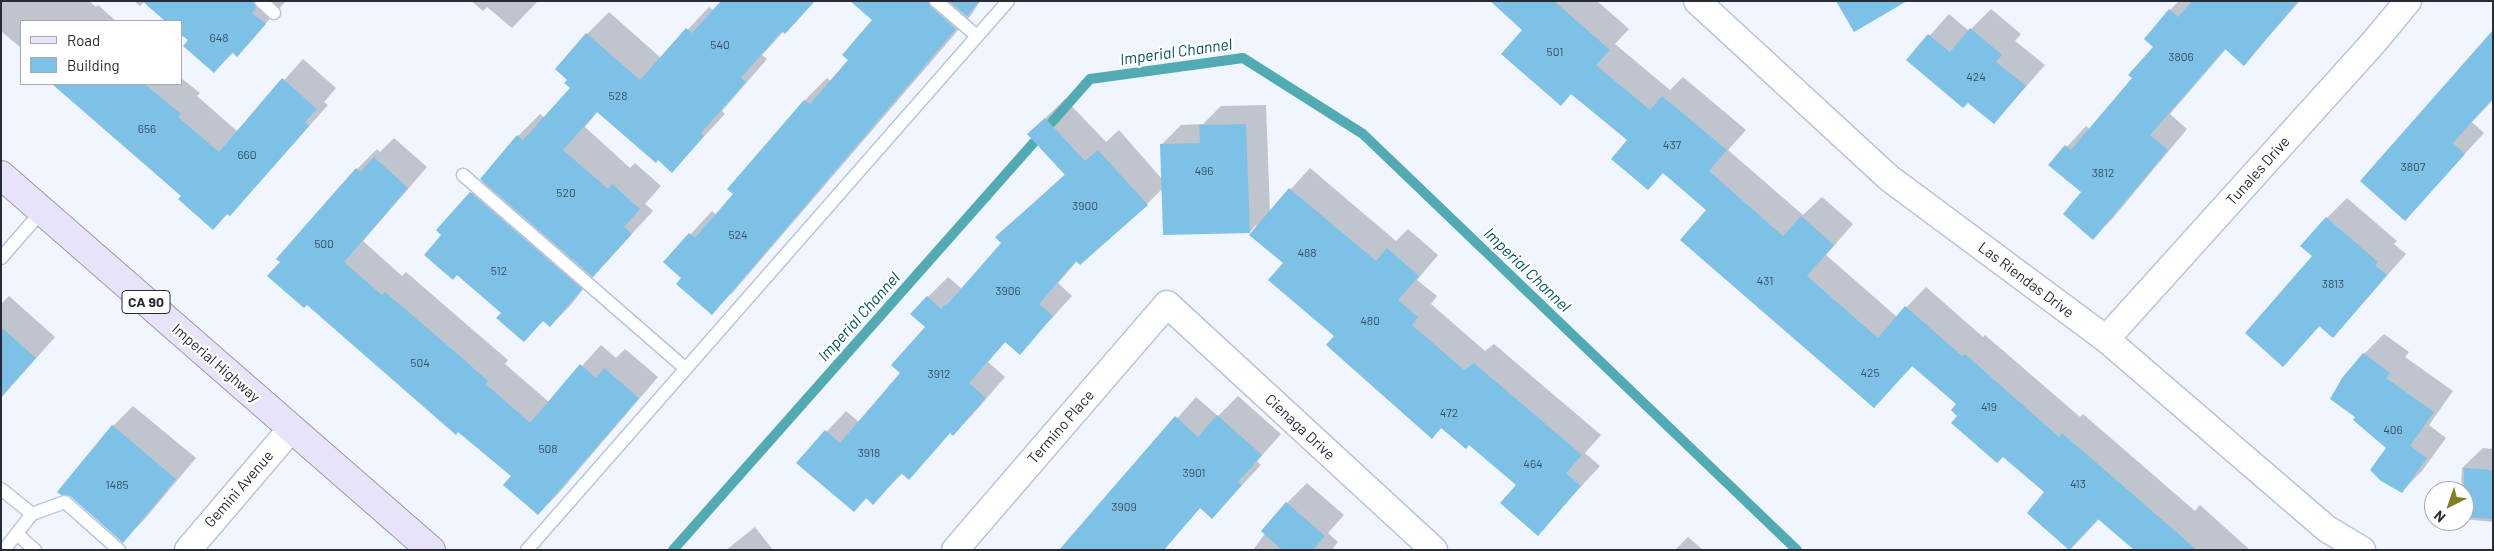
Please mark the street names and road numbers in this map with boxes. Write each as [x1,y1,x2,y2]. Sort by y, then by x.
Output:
street label: Tunales Drive [2222,133,2294,209]
street label: Las Riendas Drive [1975,238,2077,322]
road number: CA 90 [122,290,170,314]
street label: Imperial Highway [168,320,264,406]
street label: Termino Place [1024,386,1098,468]
street label: Cienaga Drive [1261,390,1339,464]
street label: Gemini Avenue [201,447,277,531]

